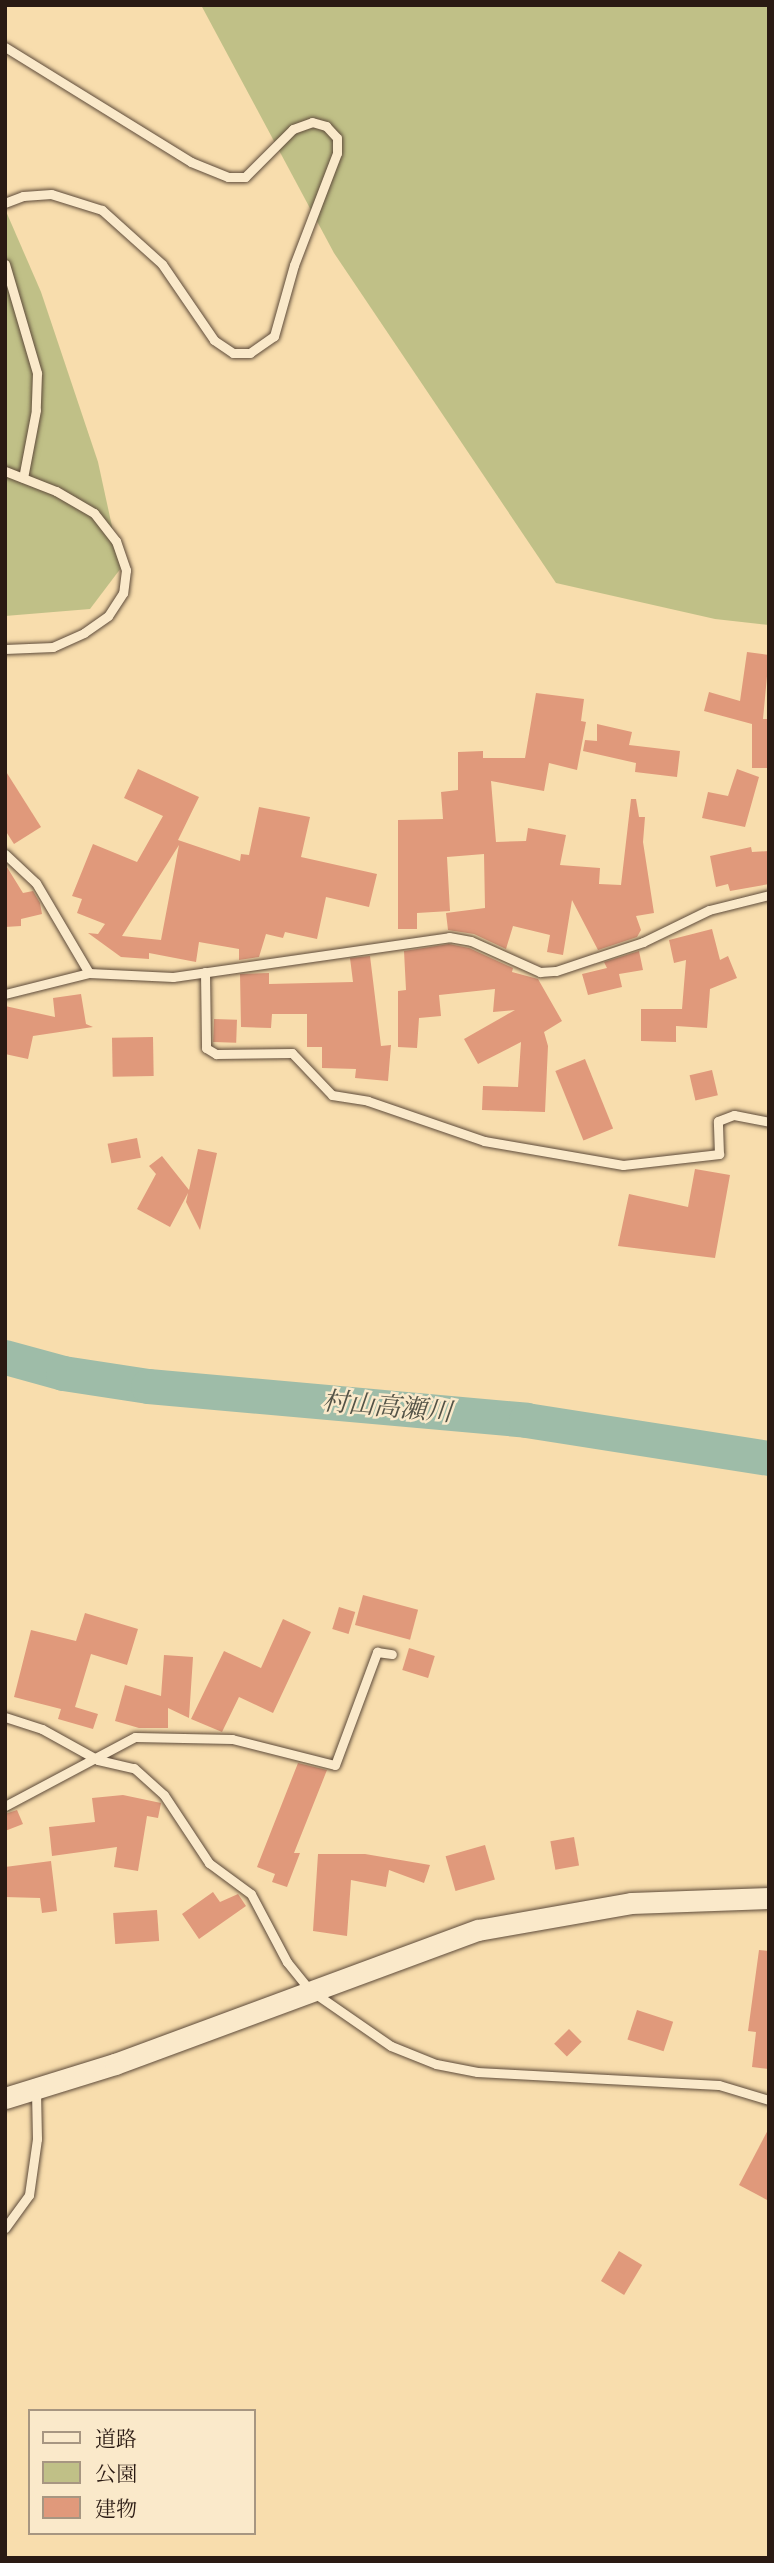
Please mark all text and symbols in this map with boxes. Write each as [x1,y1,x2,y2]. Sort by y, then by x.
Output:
water label: 村山高瀬川 [321,1387,453,1429]
legend [28,2409,256,2535]
text: 道路 [95,2427,137,2453]
text: 公園 [95,2462,137,2488]
text: 建物 [95,2497,137,2523]

